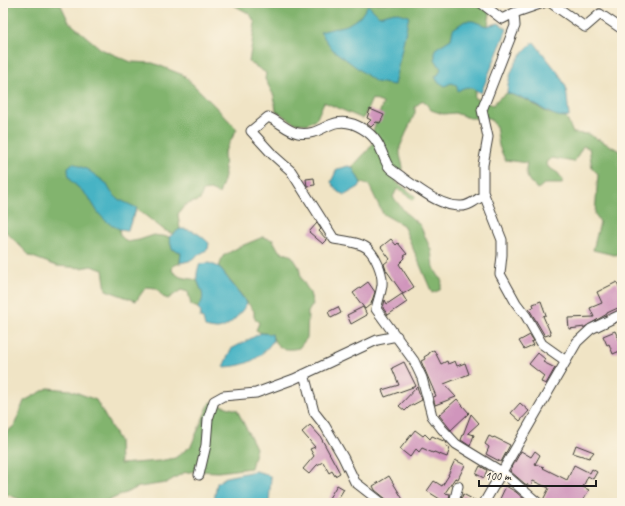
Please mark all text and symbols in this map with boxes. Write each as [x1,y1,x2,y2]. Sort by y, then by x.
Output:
scale bar [479,462,596,488]
text: 100 m [485,468,512,484]

